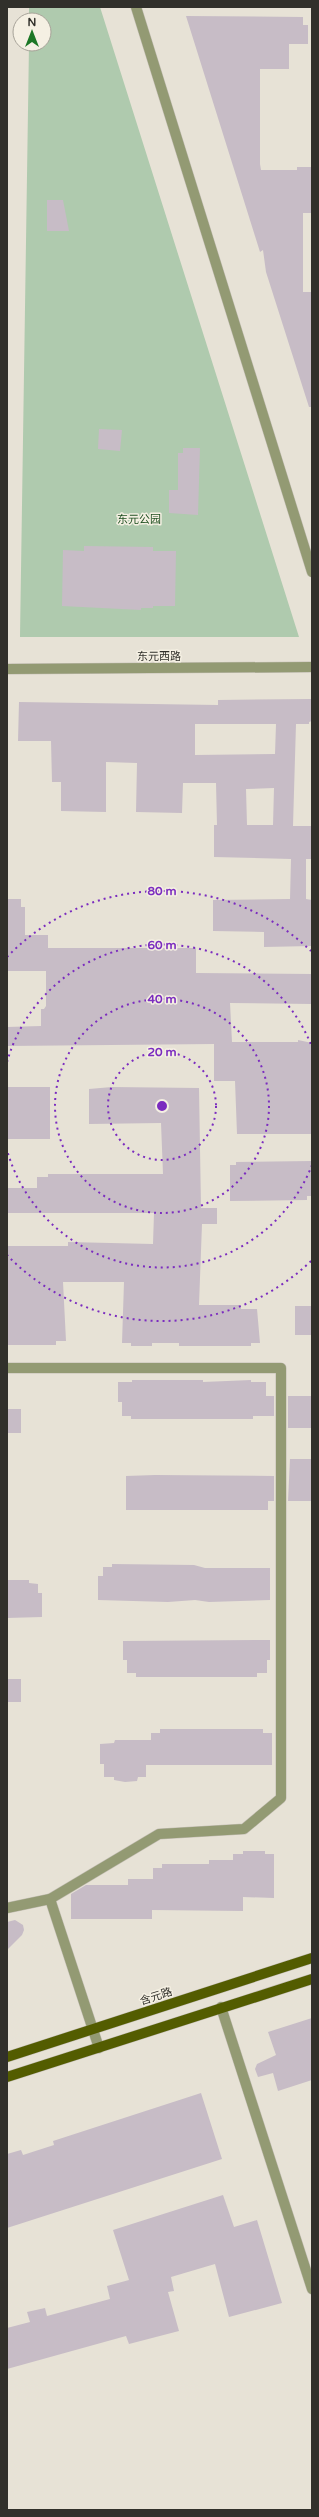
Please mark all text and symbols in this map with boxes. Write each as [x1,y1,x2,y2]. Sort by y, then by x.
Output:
north arrow [12,12,52,52]
text: N [28,16,36,29]
park label: 东元公园 [117,513,161,526]
street label: 东元西路 [137,650,181,663]
text: 80 m [147,884,177,898]
text: 60 m [147,938,177,952]
text: 40 m [147,992,177,1006]
text: 20 m [147,1045,177,1059]
centre of rings [155,1099,169,1113]
street label: 含元路 [138,1985,174,2008]

